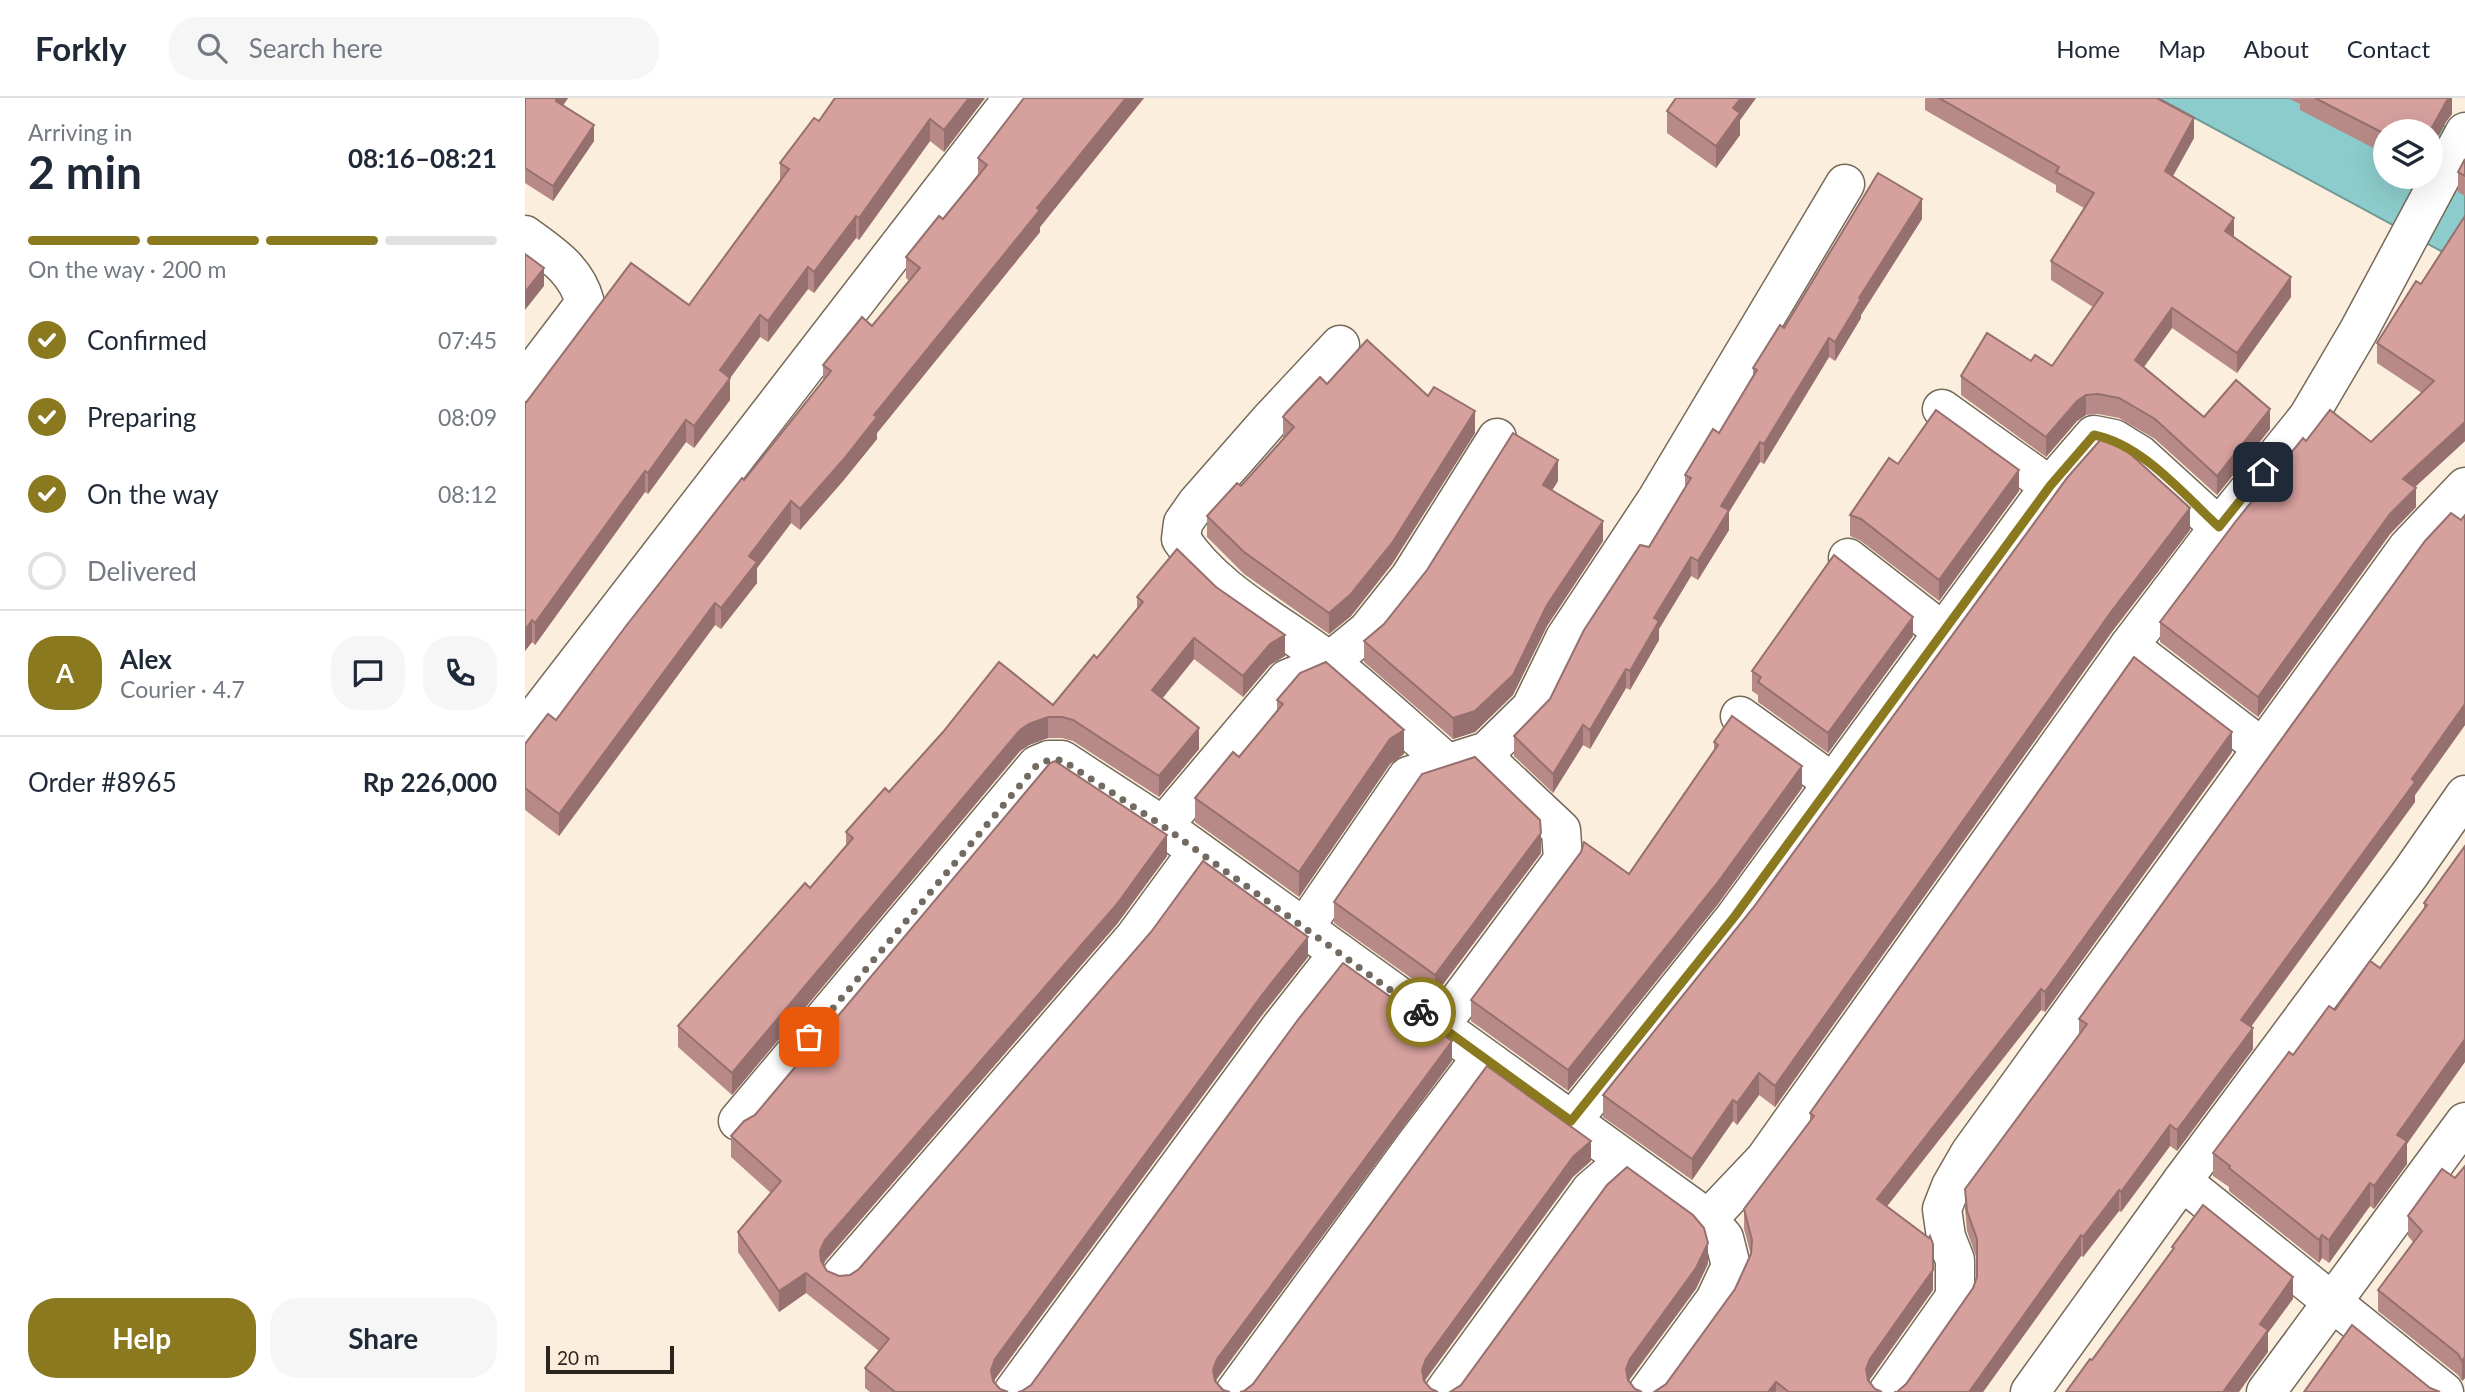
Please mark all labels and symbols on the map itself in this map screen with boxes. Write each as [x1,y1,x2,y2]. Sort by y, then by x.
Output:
pin [2233,442,2293,502]
courier [1386,977,1456,1047]
pin [779,1007,839,1067]
scale bar [546,1343,674,1375]

